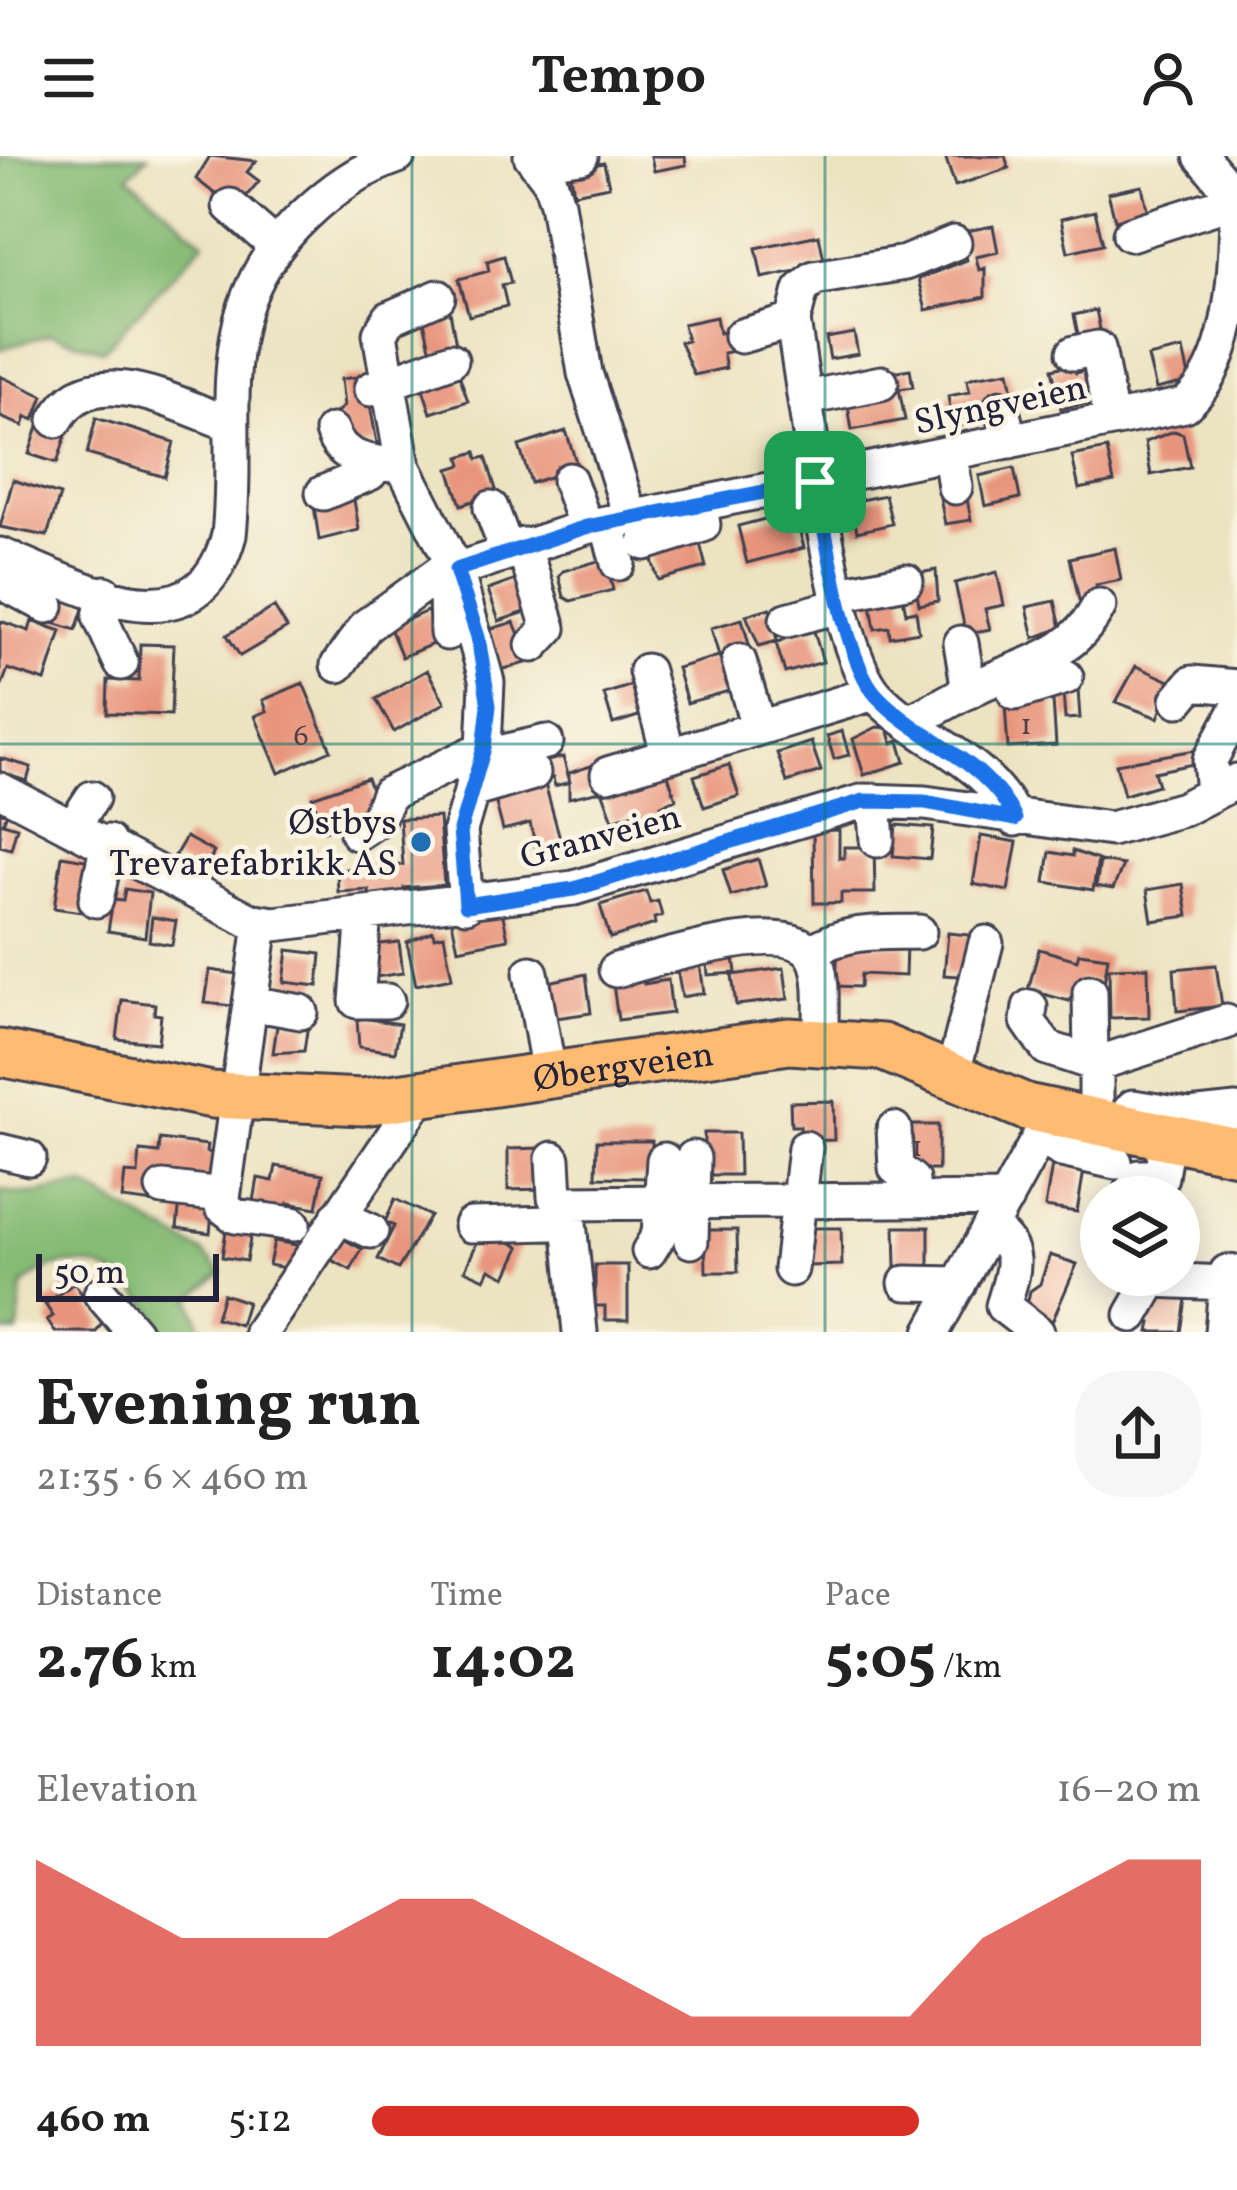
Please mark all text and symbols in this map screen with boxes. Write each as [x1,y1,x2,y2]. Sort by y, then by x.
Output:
text: Tempo [531,41,706,116]
icon: menu [36,45,102,111]
icon: person [1135,45,1201,111]
street label: Slyngveien [910,364,1092,450]
pin [764,431,866,533]
icon: arrive [782,449,848,515]
house number: 1 [1020,705,1032,747]
house number: 6 [293,716,309,758]
street label: Granveien [515,793,687,884]
place label: Østbys Trevarefabrikk AS [109,800,397,891]
marker: Østbys Trevarefabrikk AS [408,829,434,855]
street label: Øbergveien [530,1031,717,1106]
house number: 1 [911,1127,923,1169]
map controls [1080,1176,1200,1296]
button: layers [1080,1176,1200,1296]
scale bar [36,1248,219,1301]
text: 50 m [54,1252,125,1298]
text: Evening run [36,1361,422,1453]
button: share [1075,1371,1201,1497]
text: 21:35 · 6 × 460 m [36,1452,308,1506]
text: Distance [36,1574,162,1620]
text: Time [430,1574,503,1620]
text: Pace [825,1574,891,1620]
text: 2.76 [36,1620,143,1703]
text: 14:02 [430,1620,576,1703]
text: 5:05 [825,1620,936,1703]
text: km [143,1646,197,1692]
text: /km [936,1646,1002,1692]
text: Elevation [36,1764,198,1818]
text: 16–20 m [1057,1764,1201,1818]
text: 460 m [36,2094,150,2148]
text: 5:12 [228,2094,292,2148]

